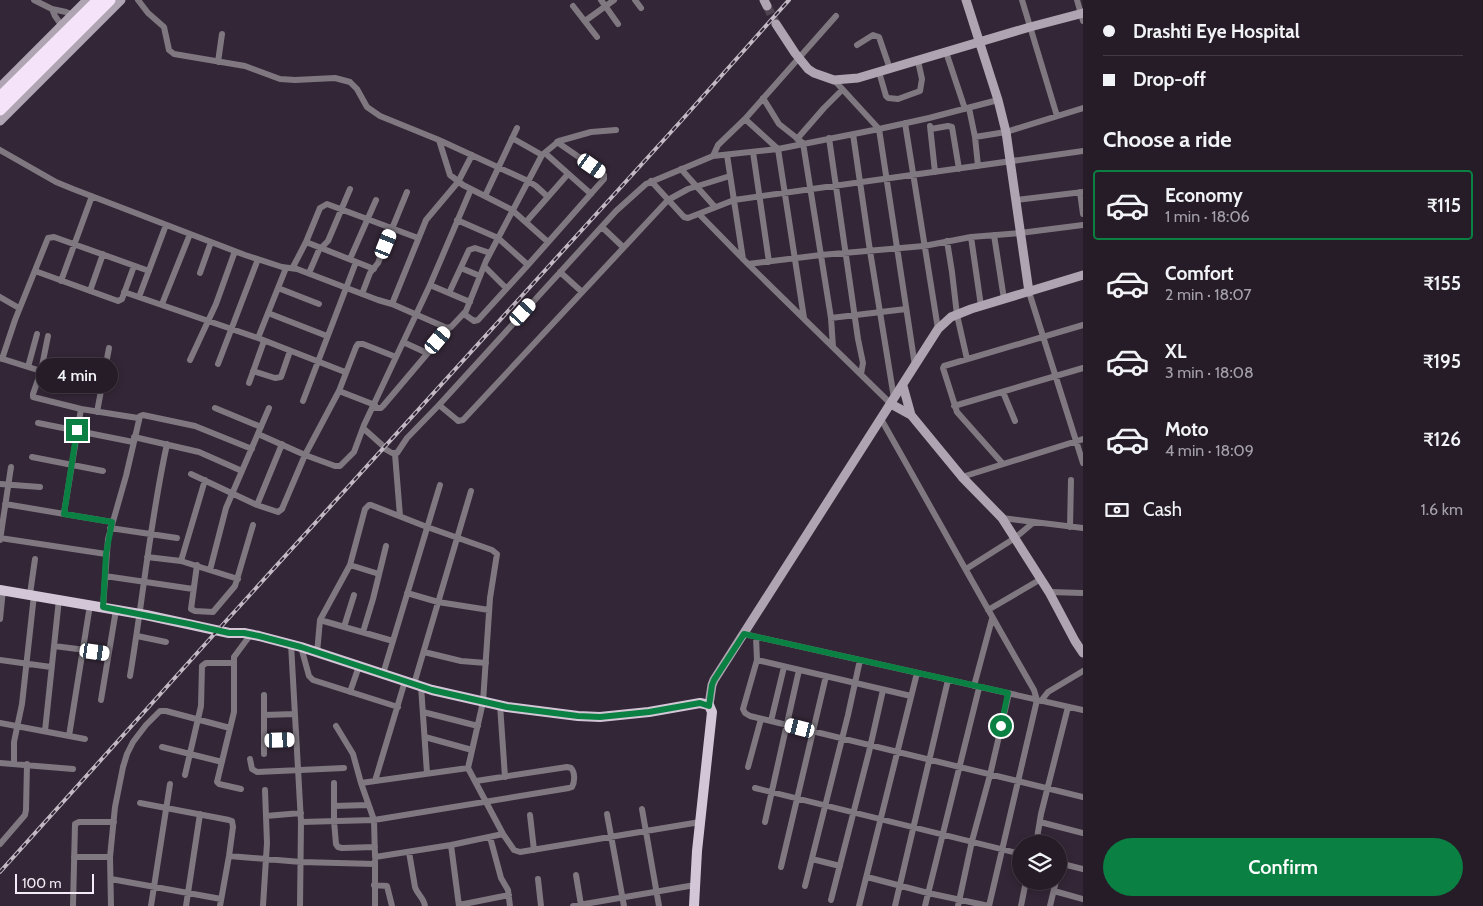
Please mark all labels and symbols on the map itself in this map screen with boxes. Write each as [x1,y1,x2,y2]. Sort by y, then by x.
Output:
car [575,151,608,181]
car [373,227,398,261]
car [507,296,538,328]
car [422,324,453,356]
callout: 4 min [36,358,118,392]
route end [66,419,88,441]
car [79,642,110,662]
route start [990,715,1012,737]
car [783,717,816,739]
car [264,732,295,748]
scale bar [15,871,94,894]

